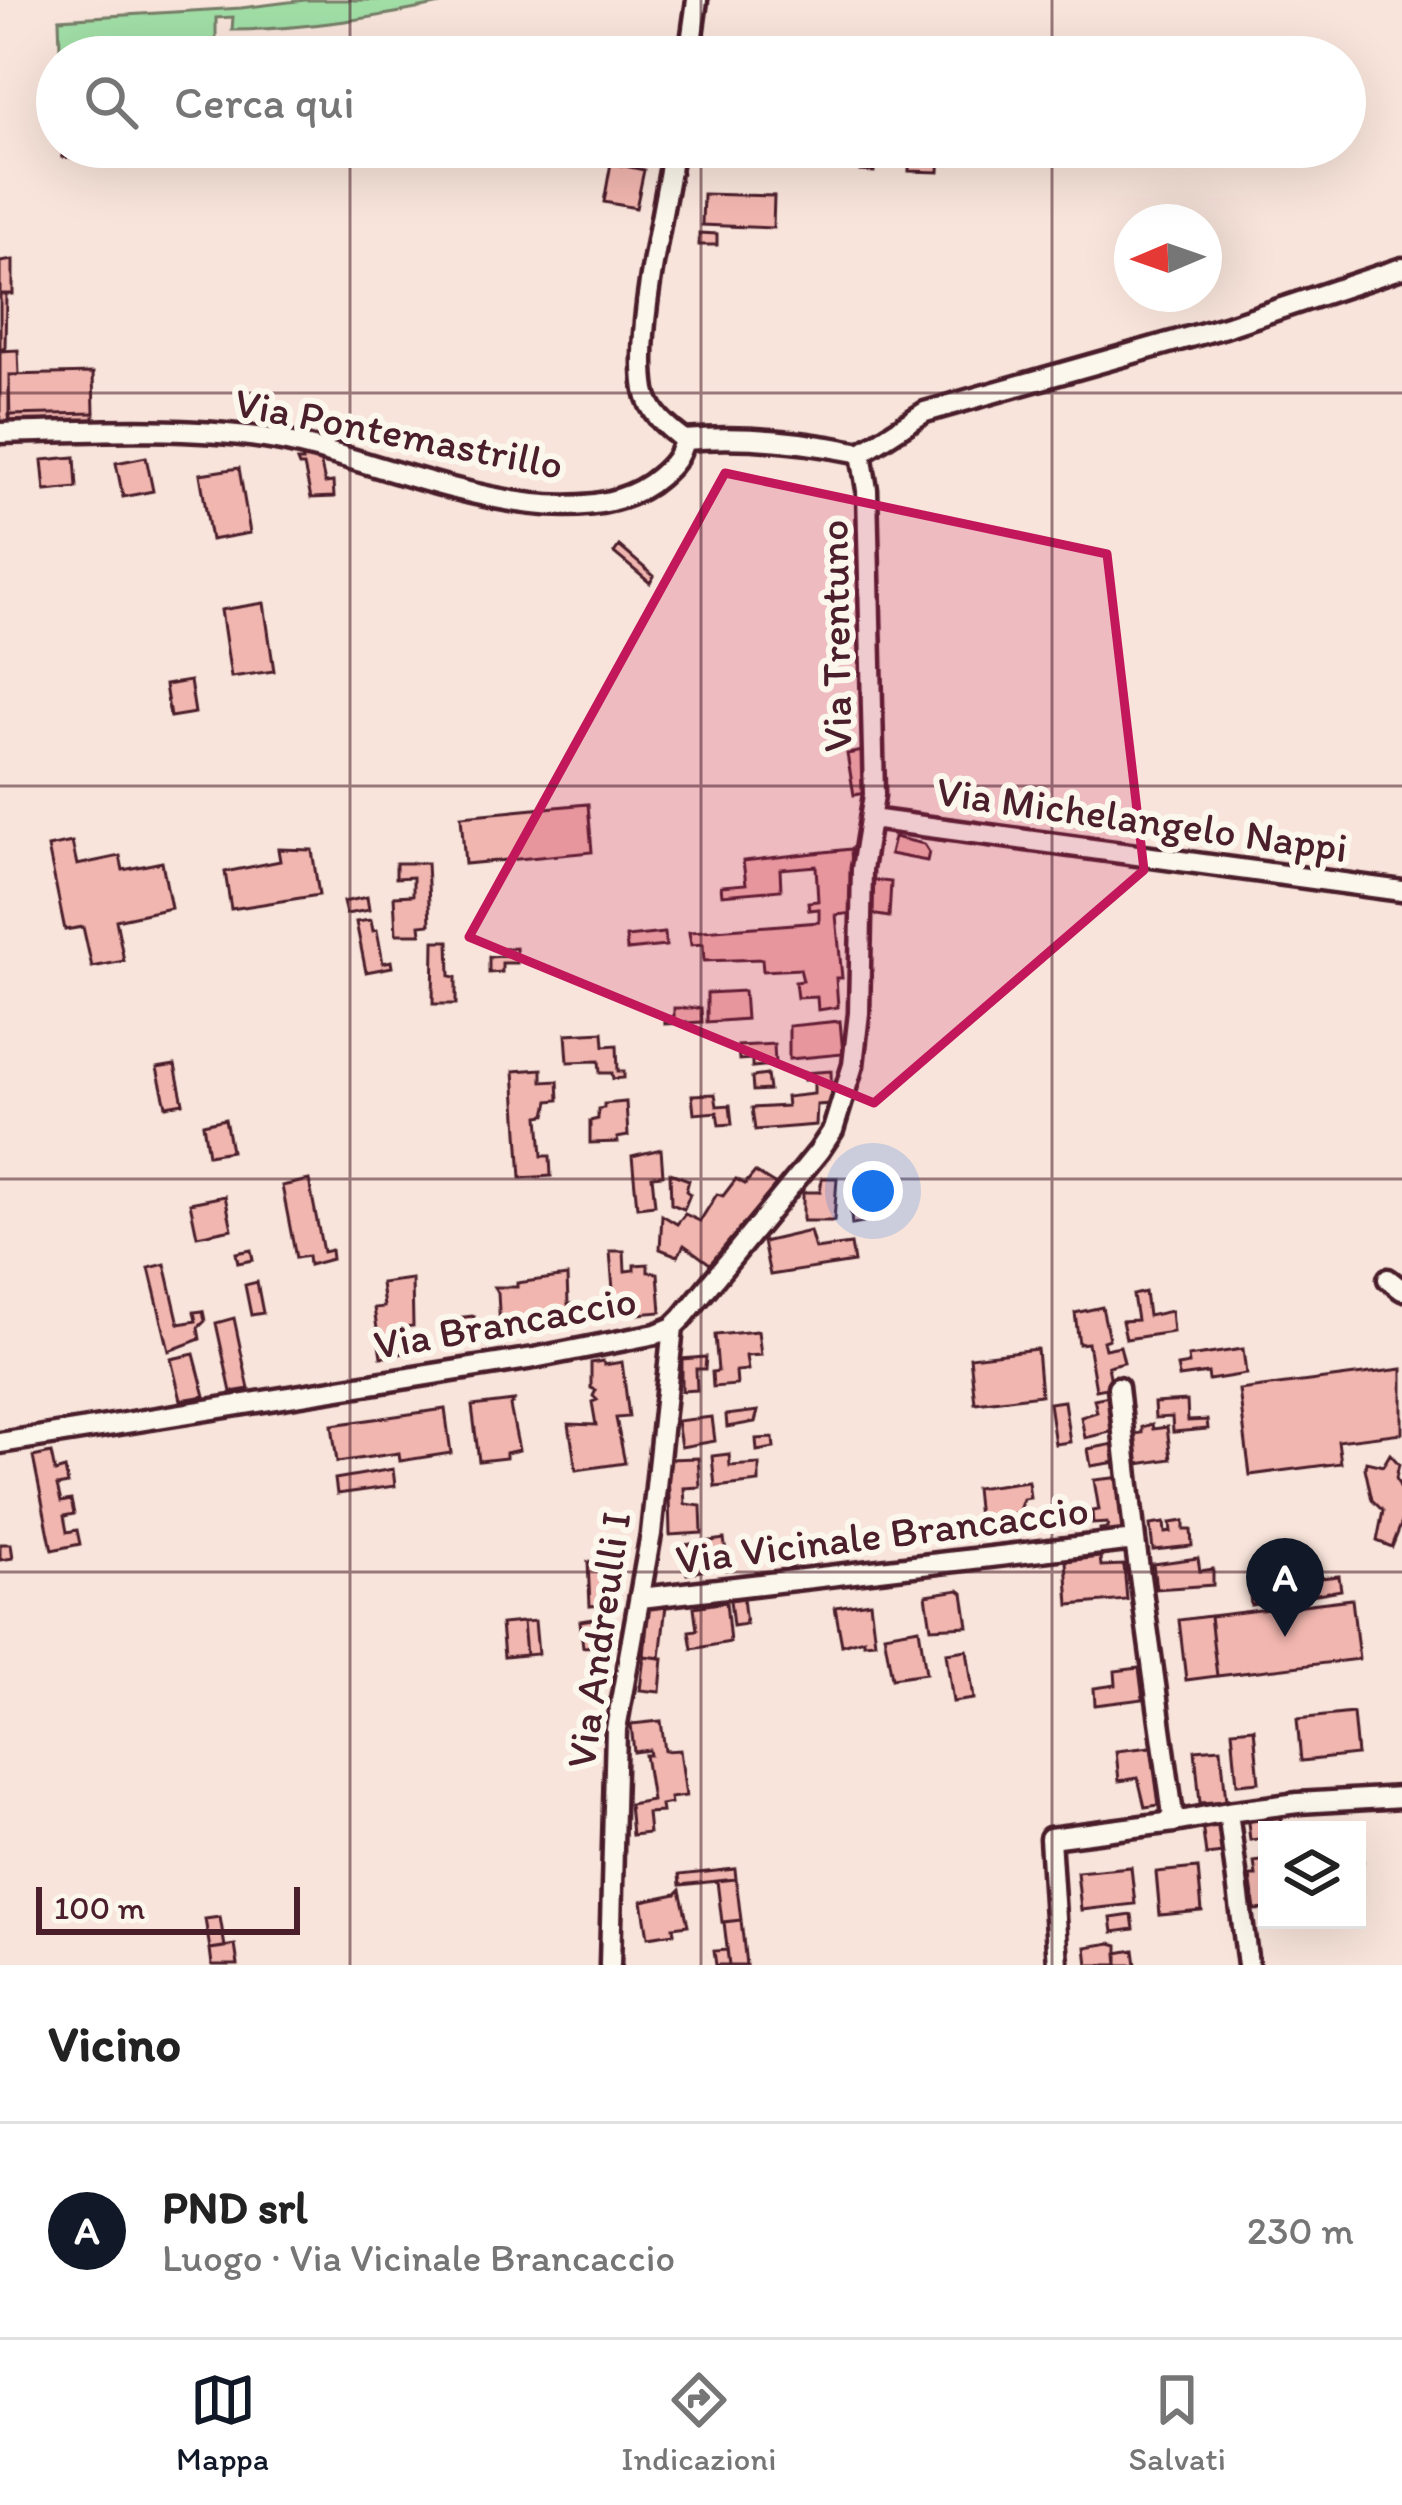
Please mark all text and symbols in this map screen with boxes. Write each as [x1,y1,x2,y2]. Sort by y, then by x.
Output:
search box [36,36,1366,168]
icon: search [78,69,144,135]
text: Cerca qui [174,75,355,129]
north arrow [1114,204,1222,312]
street label: Via Pontemastrillo [230,376,568,490]
street label: Via Trentuno [807,519,863,753]
street label: Via Michelangelo Nappi [933,765,1351,873]
your location [843,1161,903,1221]
street label: Via Brancaccio [370,1274,640,1370]
street label: Via Vicinale Brancaccio [673,1483,1091,1585]
street label: Via Andreulli I [555,1508,641,1772]
pin: A [1246,1538,1324,1637]
map controls [1258,1821,1366,1929]
button: layers [1258,1821,1366,1929]
scale bar [36,1881,300,1934]
text: 100 m [54,1888,145,1927]
text: Vicino [48,2013,181,2074]
text: PND srl [162,2180,308,2234]
text: A [75,2207,99,2254]
text: 230 m [1247,2207,1354,2254]
text: Luogo · Via Vicinale Brancaccio [162,2234,675,2281]
tab: Mappa [176,2367,269,2478]
tab: Indicazioni [621,2367,777,2478]
tab: Salvati [1129,2367,1226,2478]

